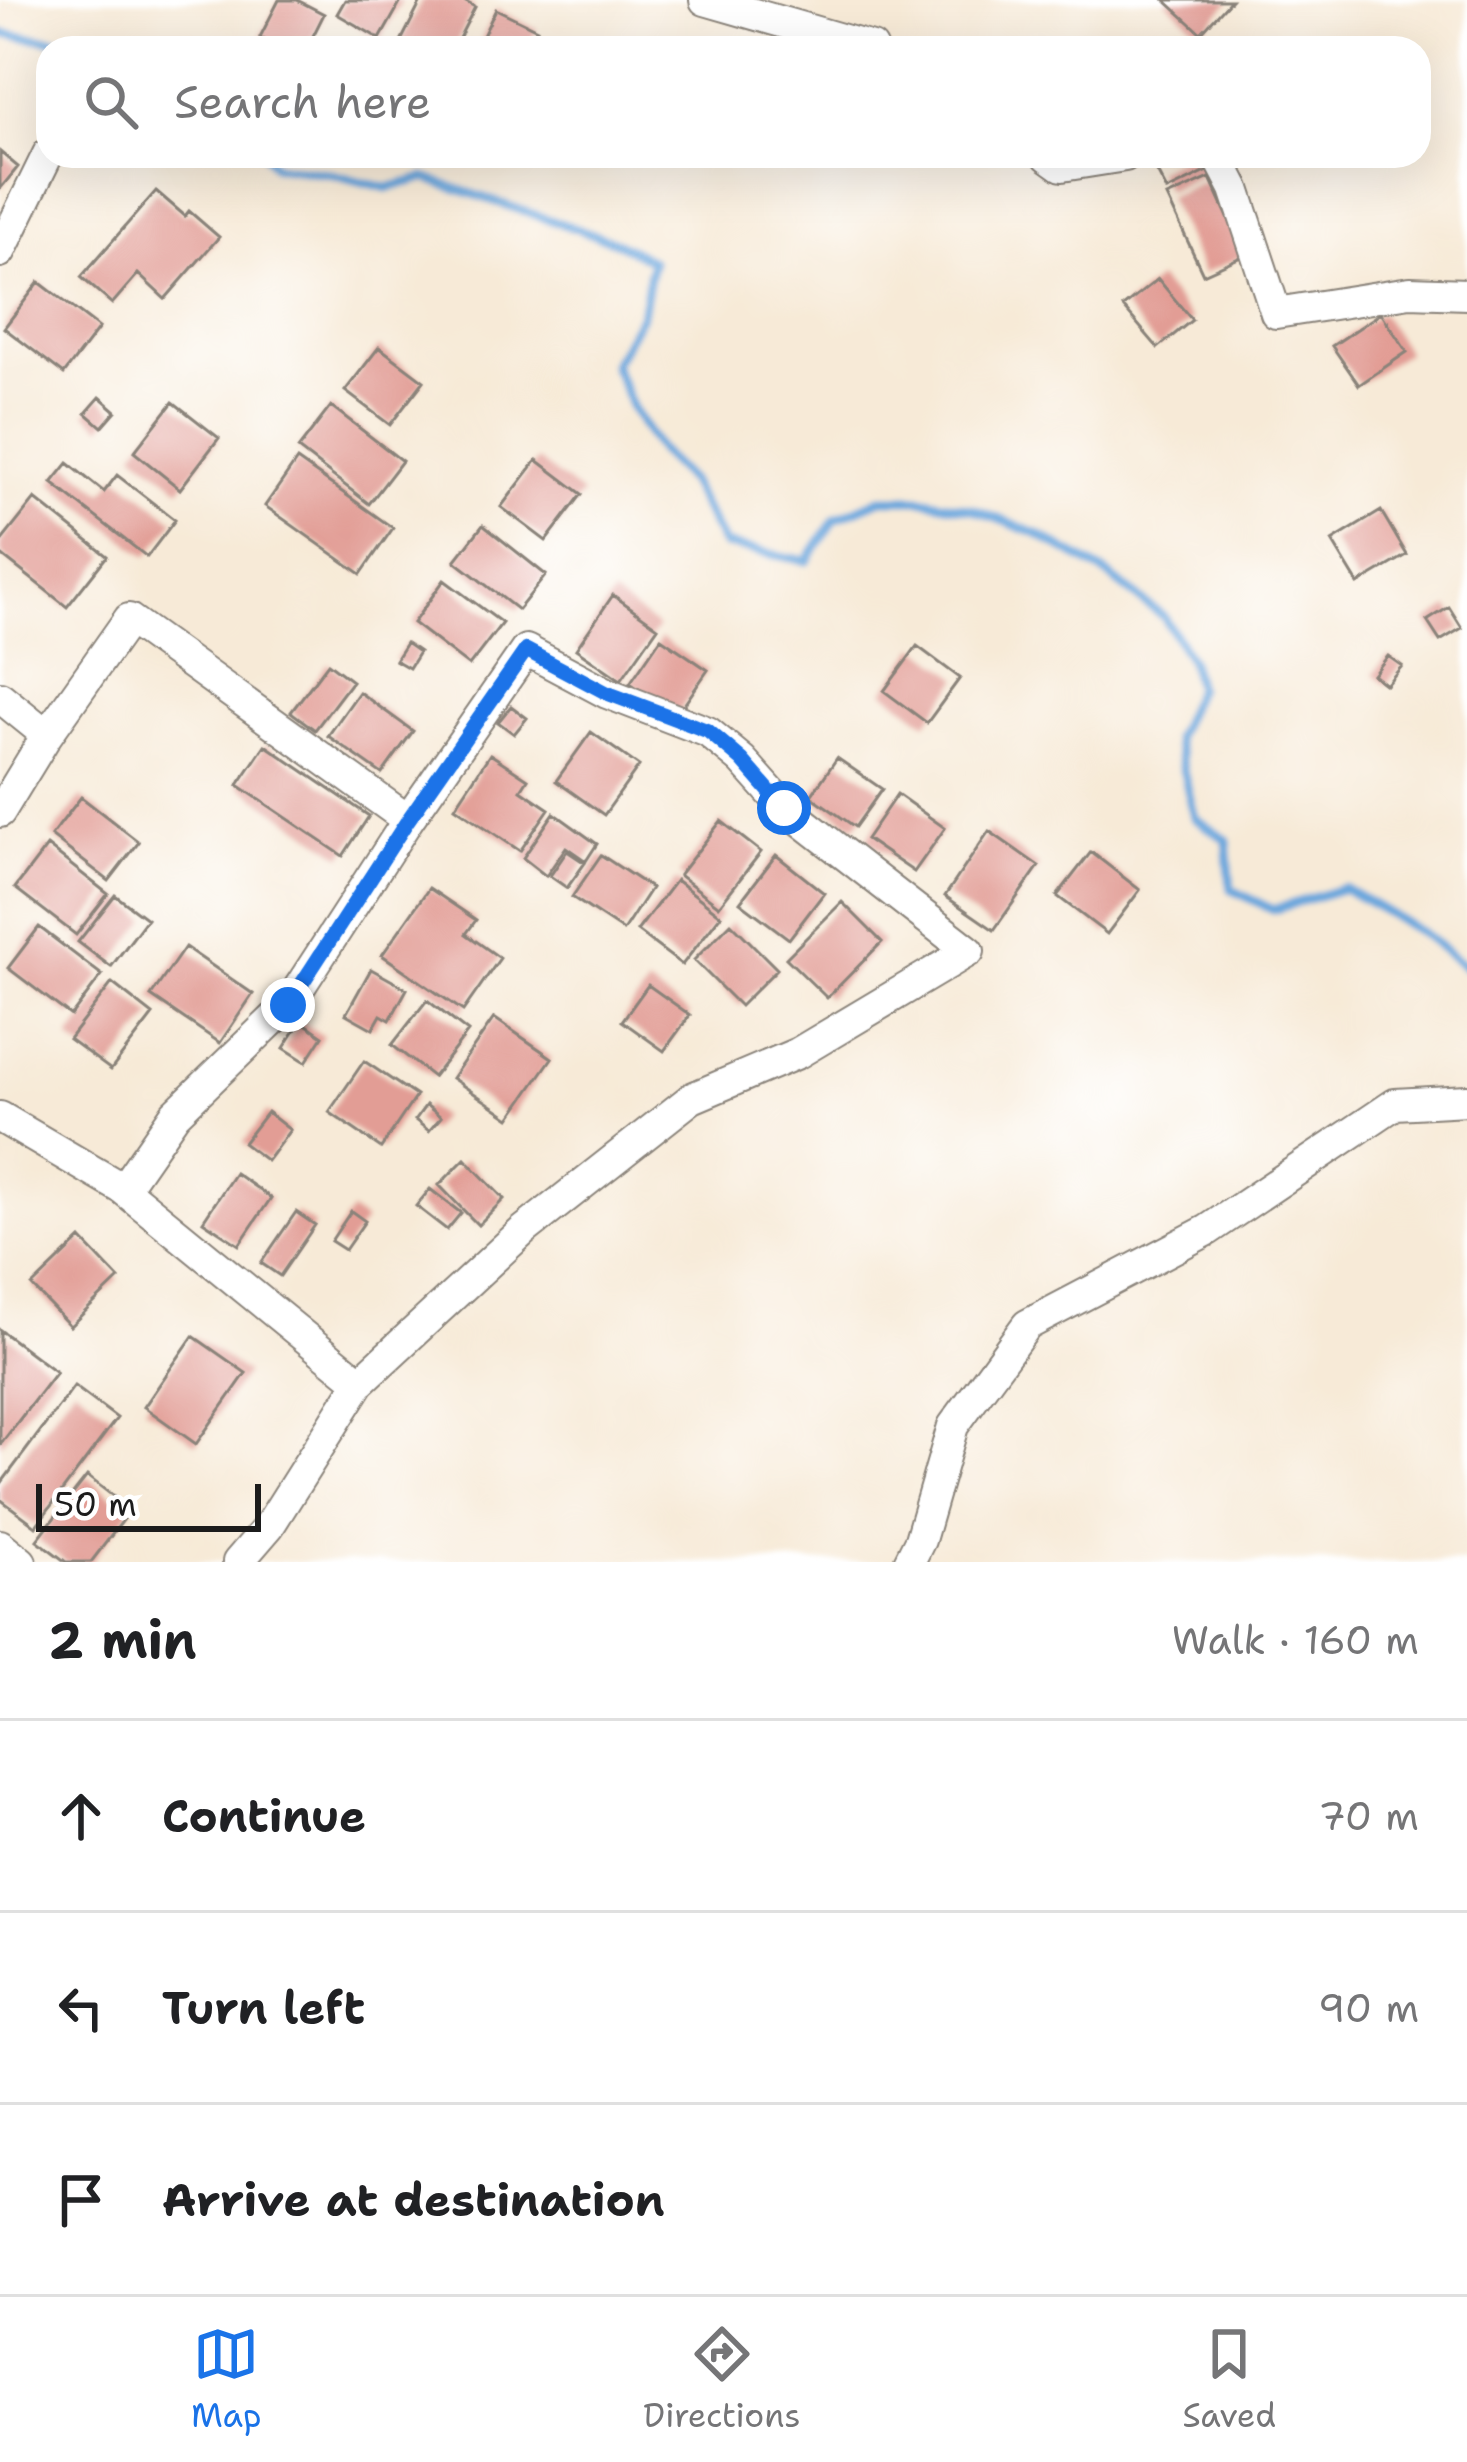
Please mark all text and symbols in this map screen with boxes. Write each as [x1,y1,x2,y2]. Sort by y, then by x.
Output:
search box [36,36,1431,168]
icon: search [78,69,144,135]
text: Search here [174,72,431,132]
route start [757,781,811,835]
route end [261,978,315,1032]
scale bar [36,1478,261,1531]
text: 50 m [54,1482,137,1527]
text: 2 min [48,1606,197,1674]
text: Walk · 160 m [1172,1614,1419,1666]
icon: ahead [48,1783,114,1849]
text: Continue [162,1786,366,1846]
text: 70 m [1318,1790,1419,1842]
icon: left [48,1975,114,2041]
text: Turn left [162,1978,365,2038]
text: 90 m [1318,1982,1419,2034]
icon: arrive [48,2167,114,2233]
text: Arrive at destination [162,2170,665,2230]
tab: Map [191,2321,262,2438]
tab: Directions [643,2321,801,2438]
tab: Saved [1182,2321,1276,2438]

